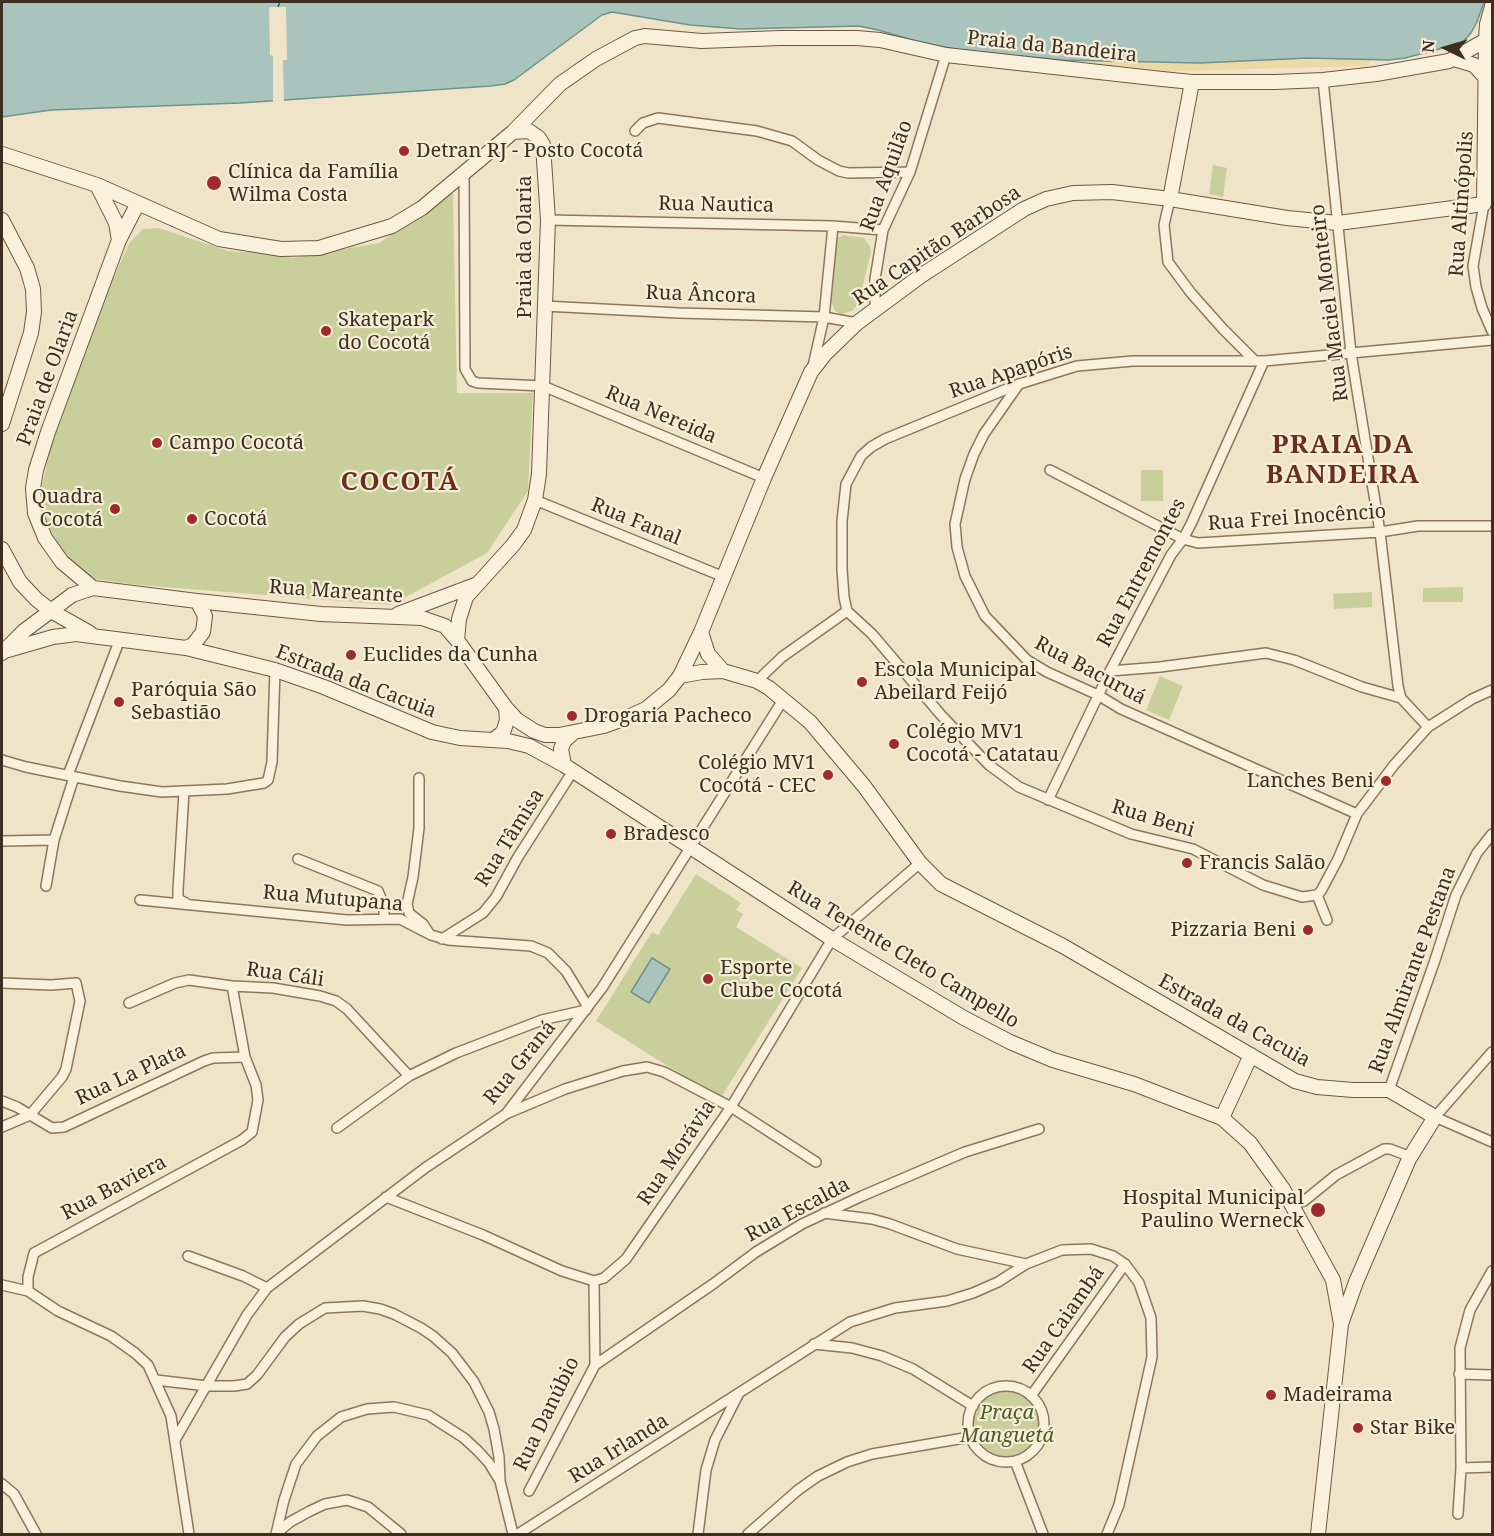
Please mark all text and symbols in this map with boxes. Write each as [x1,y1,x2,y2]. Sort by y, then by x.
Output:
north arrow [1416,18,1476,78]
street label: Praia da Bandeira [966,26,1138,68]
text: N [1417,39,1440,54]
street label: Rua Aquilão [856,117,918,235]
street label: Rua Altinópolis [1445,130,1479,278]
place label: Detran RJ - Posto Cocotá [416,139,643,163]
marker: Detran RJ - Posto Cocotá [397,144,411,158]
place label: Clínica da Família Wilma Costa [228,160,399,207]
marker: Clínica da Família Wilma Costa [205,174,223,192]
street label: Praia da Olaria [513,175,537,319]
street label: Rua Capitão Barbosa [848,181,1026,311]
street label: Rua Nautica [658,192,774,218]
street label: Rua Maciel Monteiro [1306,203,1354,403]
street label: Rua Âncora [645,281,757,309]
street label: Praia de Olaria [12,307,84,449]
place label: Skatepark do Cocotá [338,308,434,355]
marker: Skatepark do Cocotá [319,324,333,338]
street label: Rua Apapóris [946,340,1076,404]
street label: Rua Nereida [602,381,720,449]
district label: PRAIA DA BANDEIRA [1266,430,1420,491]
place label: Campo Cocotá [169,431,304,455]
marker: Campo Cocotá [150,436,164,450]
district label: COCOTÁ [340,467,460,499]
place label: Quadra Cocotá [32,485,103,532]
street label: Rua Fanal [588,493,684,551]
street label: Rua Entremontes [1093,495,1191,651]
street label: Rua Frei Inocêncio [1207,500,1387,536]
marker: Quadra Cocotá [108,502,122,516]
place label: Cocotá [204,507,267,531]
marker: Cocotá [185,512,199,526]
street label: Rua Mareante [268,575,404,609]
street label: Rua Bacuruá [1030,632,1150,710]
street label: Estrada da Cacuia [272,640,440,724]
place label: Euclides da Cunha [363,643,538,667]
marker: Euclides da Cunha [344,648,358,662]
place label: Escola Municipal Abeilard Feijó [874,658,1036,705]
marker: Escola Municipal Abeilard Feijó [855,675,869,689]
place label: Paróquia São Sebastião [131,678,257,725]
marker: Paróquia São Sebastião [112,695,126,709]
place label: Drogaria Pacheco [584,704,752,728]
marker: Drogaria Pacheco [565,709,579,723]
place label: Colégio MV1 Cocotá - Catatau [906,720,1059,767]
marker: Colégio MV1 Cocotá - Catatau [887,737,901,751]
place label: Colégio MV1 Cocotá - CEC [698,751,816,798]
marker: Colégio MV1 Cocotá - CEC [821,768,835,782]
place label: Lanches Beni [1247,769,1374,793]
marker: Lanches Beni [1379,774,1393,788]
street label: Rua Tâmisa [470,785,550,891]
street label: Rua Beni [1109,795,1197,843]
place label: Bradesco [623,822,710,846]
marker: Bradesco [604,827,618,841]
place label: Francis Salão [1199,851,1326,875]
marker: Francis Salão [1180,856,1194,870]
street label: Rua Almirante Pestana [1364,863,1462,1077]
street label: Rua Tenente Cleto Campello [783,876,1023,1034]
street label: Rua Mutupana [262,881,404,917]
place label: Pizzaria Beni [1170,918,1296,942]
marker: Pizzaria Beni [1301,923,1315,937]
place label: Esporte Clube Cocotá [720,956,843,1003]
street label: Rua Cáli [245,958,325,992]
street label: Estrada da Cacuia [1154,969,1314,1073]
marker: Esporte Clube Cocotá [701,972,715,986]
street label: Rua Graná [479,1016,561,1110]
street label: Rua La Plata [72,1039,190,1111]
street label: Rua Morávia [633,1096,721,1210]
street label: Rua Baviera [57,1150,171,1226]
street label: Rua Escalda [742,1173,854,1247]
place label: Hospital Municipal Paulino Werneck [1122,1186,1304,1233]
marker: Hospital Municipal Paulino Werneck [1309,1201,1327,1219]
street label: Rua Caiambá [1018,1262,1110,1378]
street label: Rua Danúbio [509,1353,585,1475]
place label: Madeirama [1283,1383,1393,1407]
marker: Madeirama [1264,1388,1278,1402]
park label: Praça Manguetá [960,1401,1054,1448]
street label: Rua Irlanda [565,1409,673,1489]
place label: Star Bike [1370,1416,1455,1440]
marker: Star Bike [1351,1421,1365,1435]

